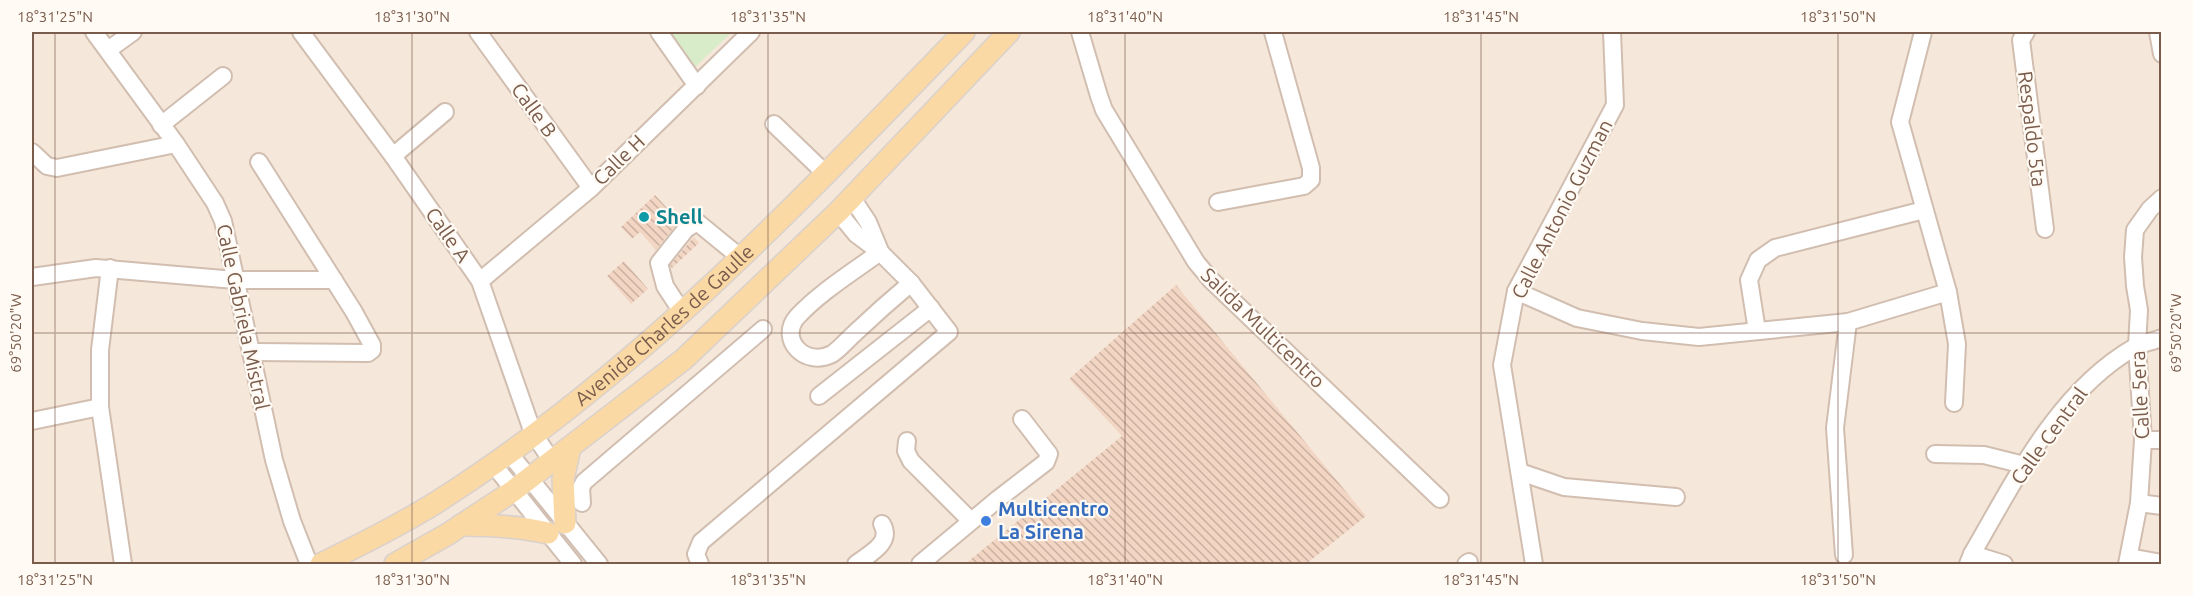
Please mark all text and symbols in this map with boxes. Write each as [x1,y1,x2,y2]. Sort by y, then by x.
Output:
text: 18°31'25"N [17,8,93,25]
text: 18°31'30"N [374,8,450,25]
text: 18°31'35"N [730,8,806,25]
text: 18°31'40"N [1087,8,1163,25]
text: 18°31'45"N [1443,8,1519,25]
text: 18°31'50"N [1800,8,1876,25]
street label: Respaldo 5ta [2014,70,2051,188]
street label: Calle B [507,78,562,141]
street label: Calle Antonio Guzman [1506,115,1617,302]
street label: Calle H [588,130,649,190]
street label: Calle A [421,203,476,267]
place label: Shell [656,205,703,228]
marker: Shell [637,210,651,224]
street label: Calle Gabriela Mistral [213,222,274,412]
street label: Avenida Charles de Gaulle [570,239,758,410]
street label: Salida Multicentro [1197,263,1330,393]
text: 69°50'20"W [7,293,24,373]
text: 69°50'20"W [2167,293,2184,373]
street label: Calle 5era [2126,350,2153,440]
street label: Calle Central [2006,383,2091,489]
place label: Multicentro La Sirena [998,497,1109,543]
marker: Multicentro La Sirena [979,514,993,528]
text: 18°31'25"N [17,571,93,588]
text: 18°31'30"N [374,571,450,588]
text: 18°31'35"N [730,571,806,588]
text: 18°31'40"N [1087,571,1163,588]
text: 18°31'45"N [1443,571,1519,588]
text: 18°31'50"N [1800,571,1876,588]

